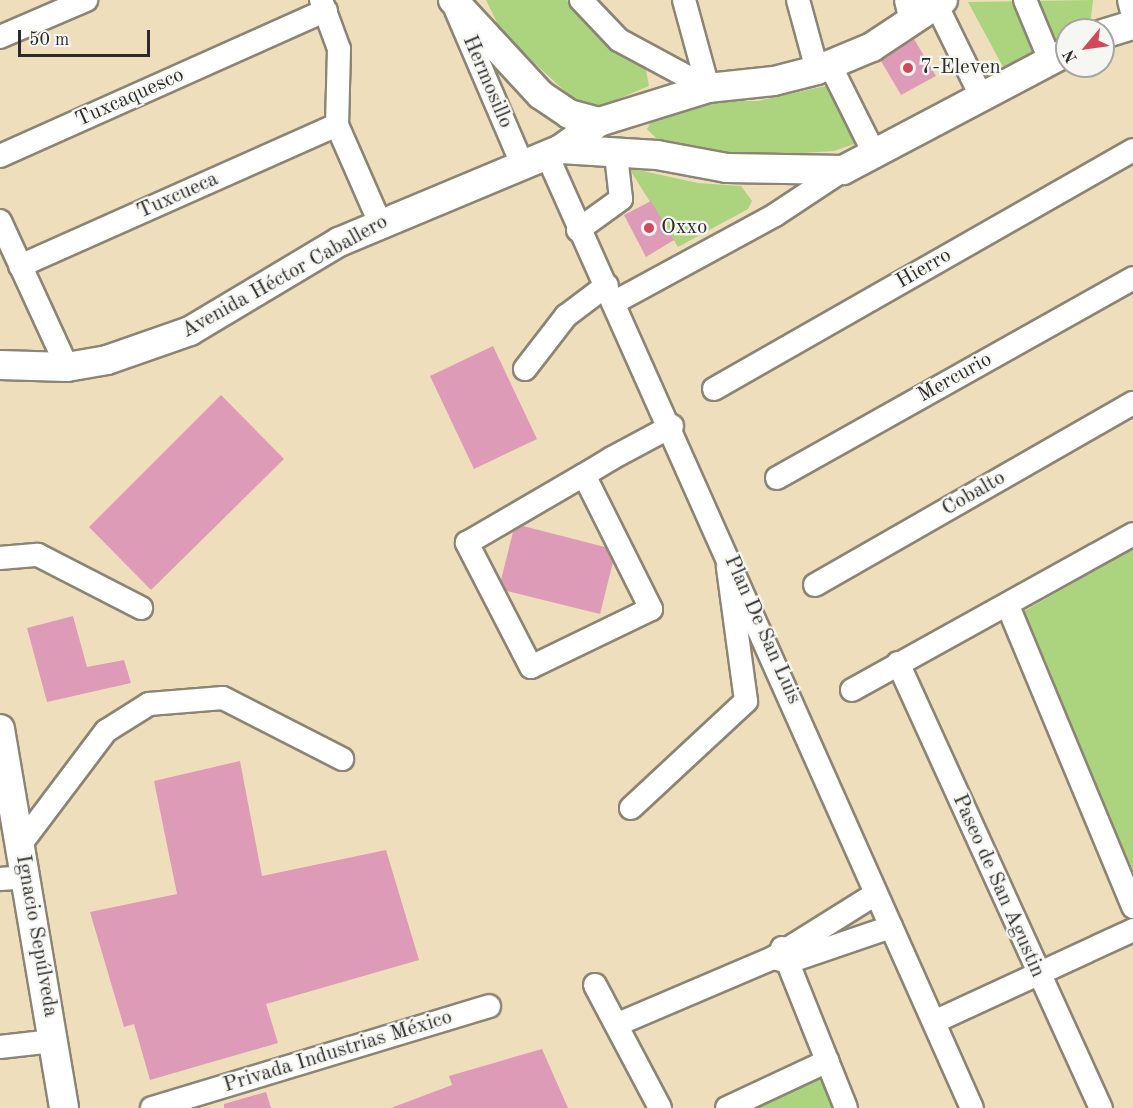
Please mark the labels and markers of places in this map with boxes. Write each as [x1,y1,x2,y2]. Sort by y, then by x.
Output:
place label: 7-Eleven [920,55,1001,81]
marker: 7-Eleven [901,61,915,75]
place label: Oxxo [661,215,707,241]
marker: Oxxo [642,221,656,235]

